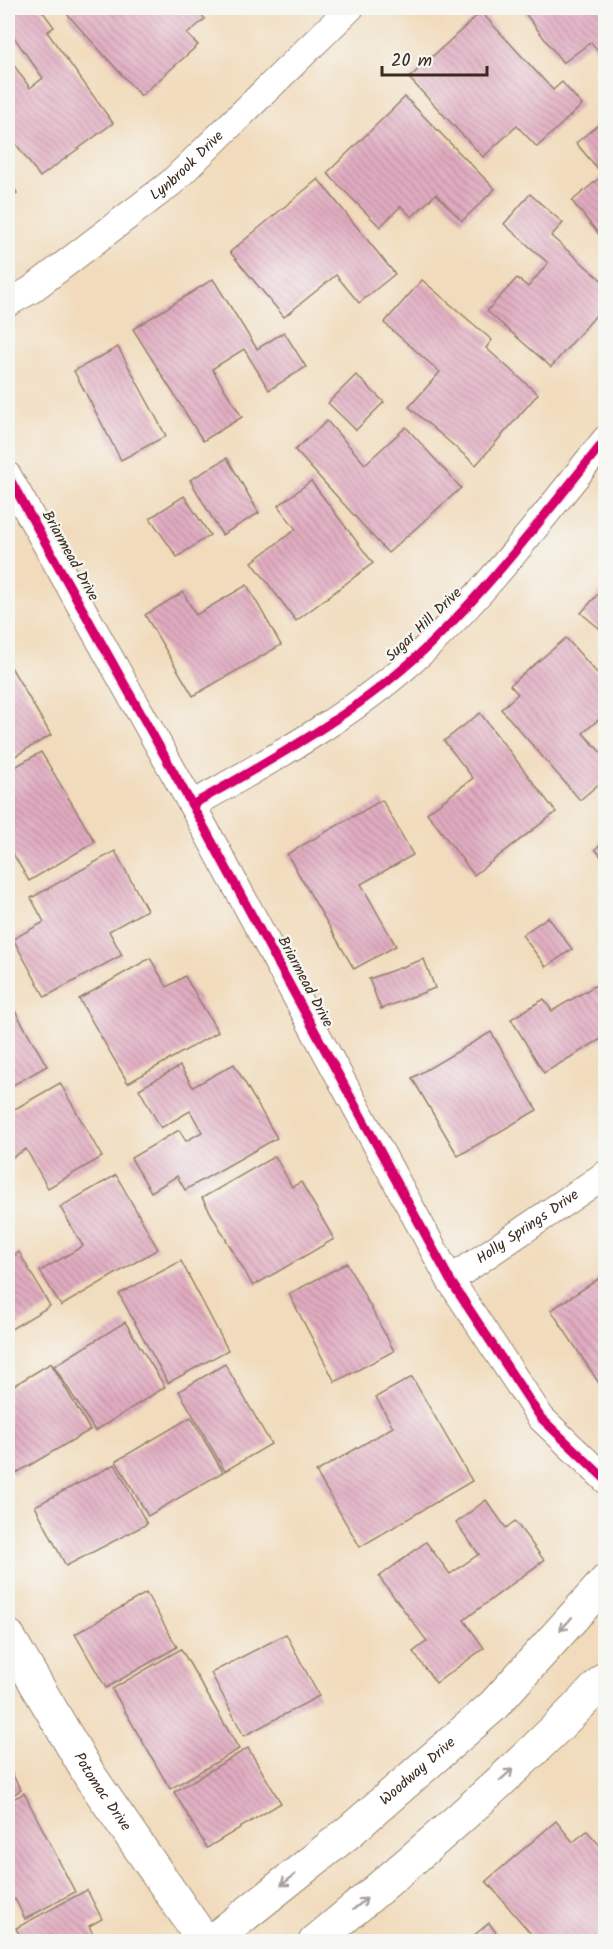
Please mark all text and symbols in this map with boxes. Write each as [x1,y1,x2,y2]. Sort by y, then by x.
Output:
scale bar [382,39,487,77]
text: 20 m [391,47,432,76]
street label: Lynbrook Drive [145,125,230,207]
street label: Briarmead Drive [35,506,105,606]
street label: Sugar Hill Drive [380,582,468,668]
street label: Briarmead Drive [271,932,339,1032]
street label: Holly Springs Drive [471,1183,584,1271]
one-way arrow [559,1617,573,1632]
street label: Woodway Drive [374,1731,461,1812]
street label: Potomac Drive [67,1748,137,1837]
one-way arrow [499,1768,514,1782]
one-way arrow [280,1874,296,1887]
one-way arrow [352,1897,367,1911]

